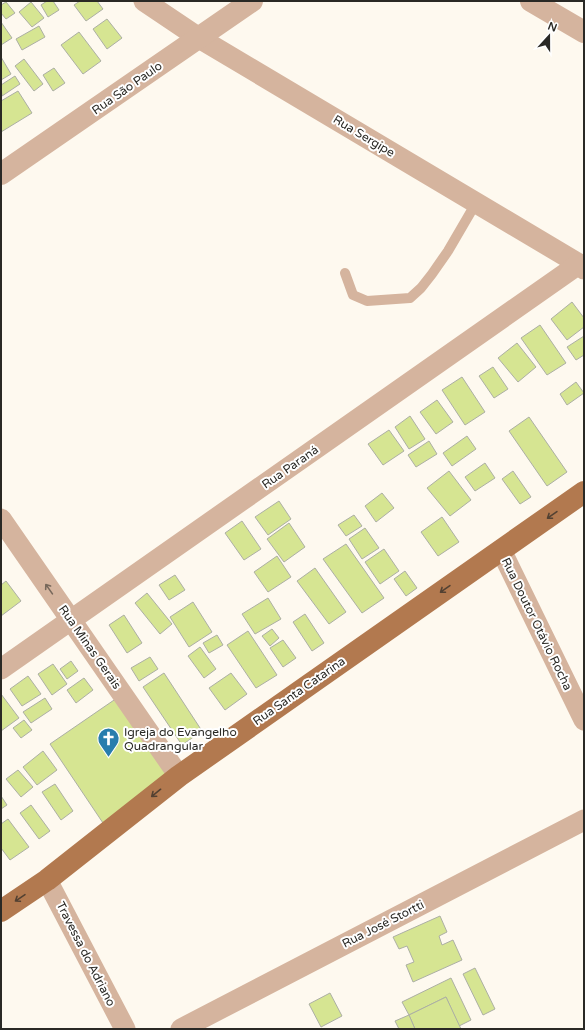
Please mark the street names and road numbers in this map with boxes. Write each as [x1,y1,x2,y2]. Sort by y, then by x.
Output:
street label: Rua São Paulo [89,59,165,117]
street label: Rua Sergipe [331,112,397,160]
street label: Rua Paraná [259,442,321,492]
street label: Rua Doutor Otávio Rocha [499,555,575,693]
street label: Rua Minas Gerais [56,602,124,692]
street label: Rua Santa Catarina [250,654,348,728]
street label: Rua José Stortti [340,897,426,951]
street label: Travessa do Adriano [54,899,118,1009]

